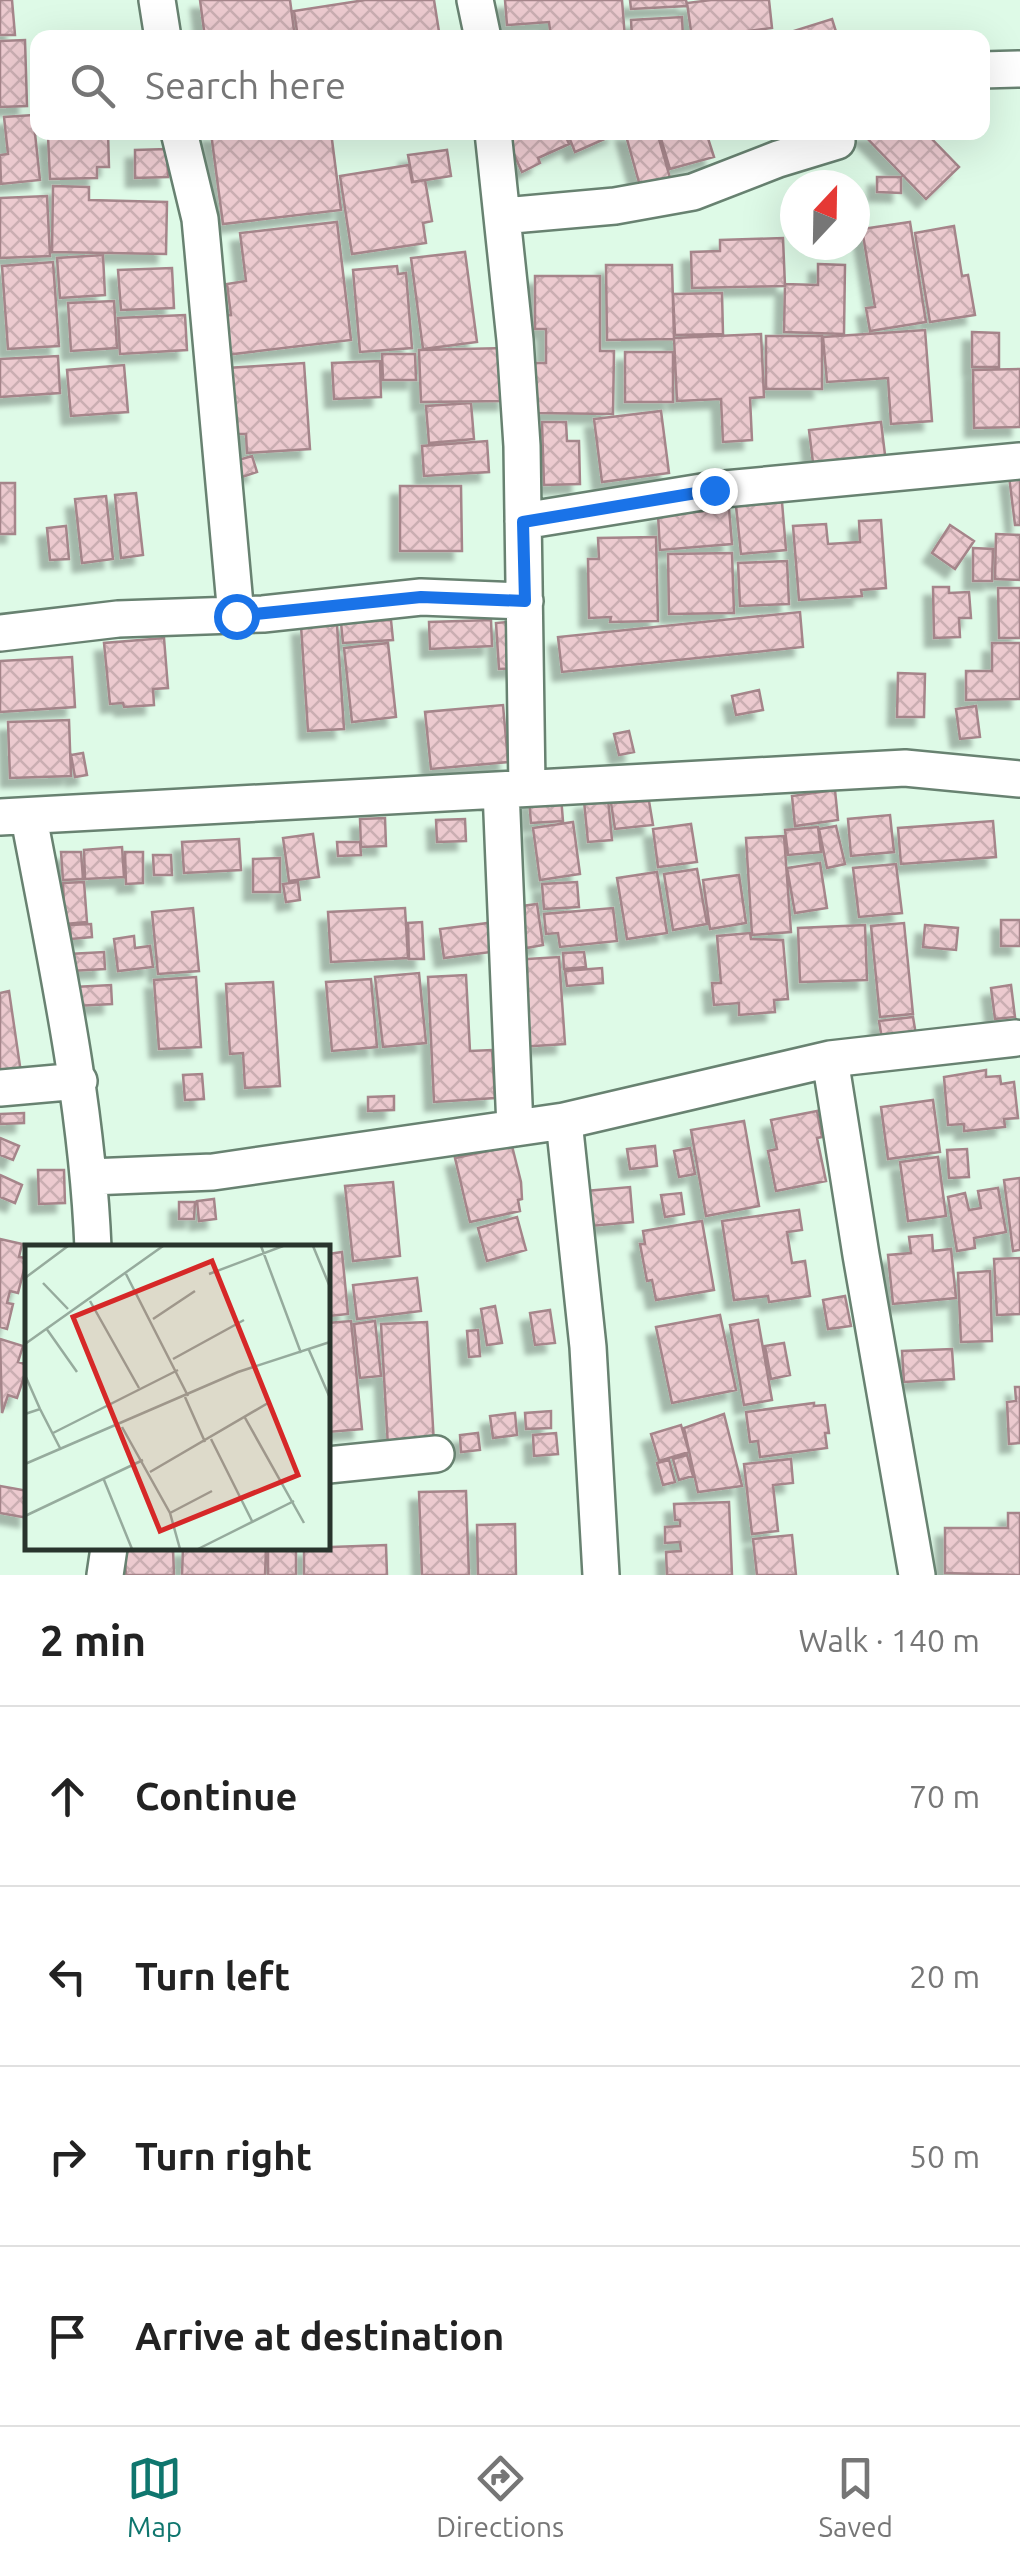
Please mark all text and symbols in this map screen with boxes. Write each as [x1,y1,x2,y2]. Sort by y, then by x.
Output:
search box [30,30,990,140]
icon: search [65,58,120,113]
text: Search here [145,64,346,106]
north arrow [780,170,870,260]
route end [692,468,738,514]
route start [214,594,260,640]
inset map [25,1245,330,1550]
text: 2 min [40,1617,146,1664]
text: Walk · 140 m [798,1622,980,1658]
icon: ahead [40,1769,95,1824]
text: Continue [135,1775,297,1817]
text: 70 m [909,1778,980,1814]
icon: left [40,1949,95,2004]
text: Turn left [135,1955,290,1997]
text: 20 m [909,1958,980,1994]
icon: right [40,2129,95,2184]
text: Turn right [135,2135,312,2177]
text: 50 m [909,2138,980,2174]
icon: arrive [40,2309,95,2364]
text: Arrive at destination [135,2315,504,2357]
tab: Map [127,2451,182,2542]
tab: Directions [436,2451,564,2542]
tab: Saved [818,2451,893,2542]

